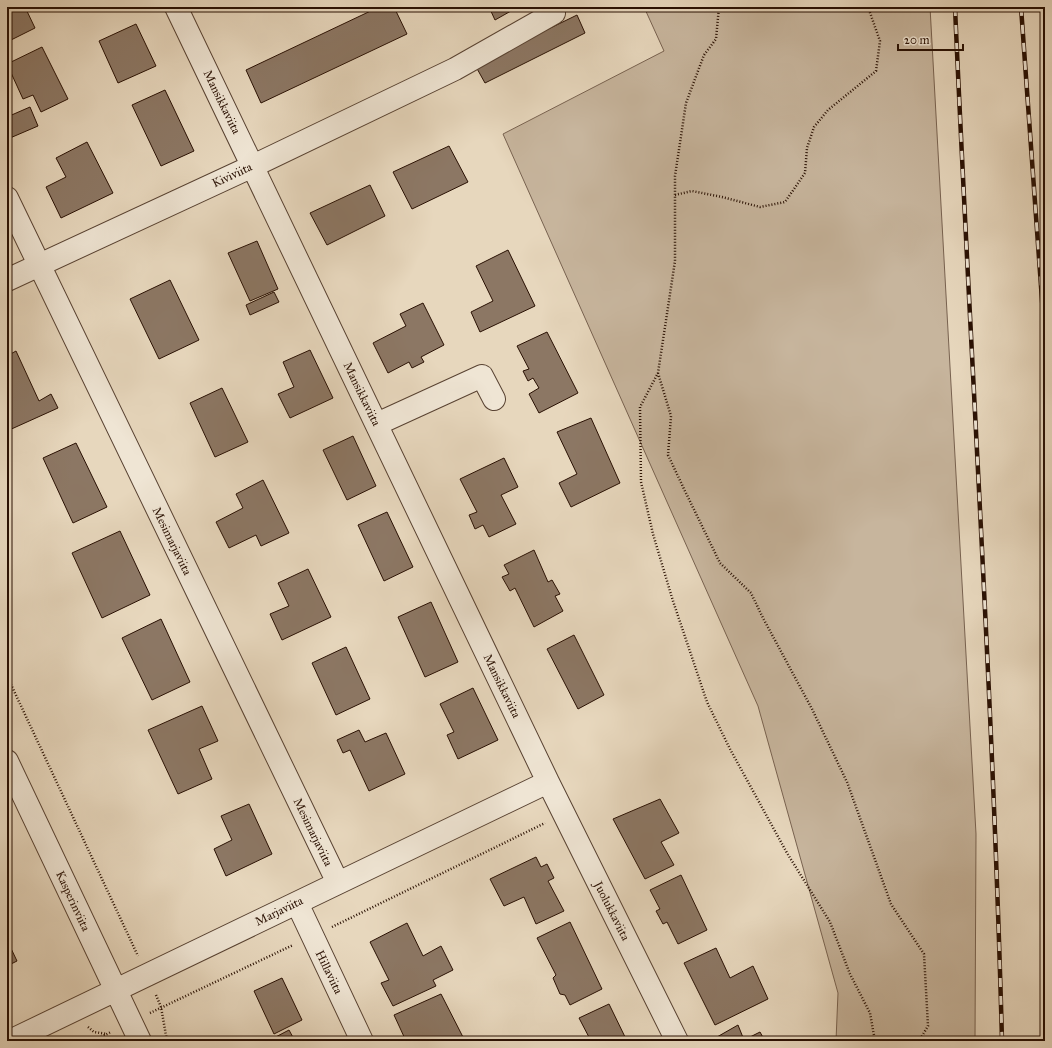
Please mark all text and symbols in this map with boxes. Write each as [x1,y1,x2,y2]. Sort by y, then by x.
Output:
scale bar [898,26,963,52]
text: 20 m [904,33,930,47]
street label: Mansikkaviita [201,68,244,137]
street label: Kiviviita [210,159,255,190]
street label: Mansikkaviita [341,360,384,429]
street label: Mesimarjaviita [149,505,195,578]
street label: Mansikkaviita [481,652,524,721]
street label: Mesimarjaviita [290,796,336,869]
street label: Kasperinviita [53,869,93,934]
street label: Juolukkaviita [589,877,633,944]
street label: Marjaviita [253,893,306,929]
street label: Hillaviita [312,948,346,997]

